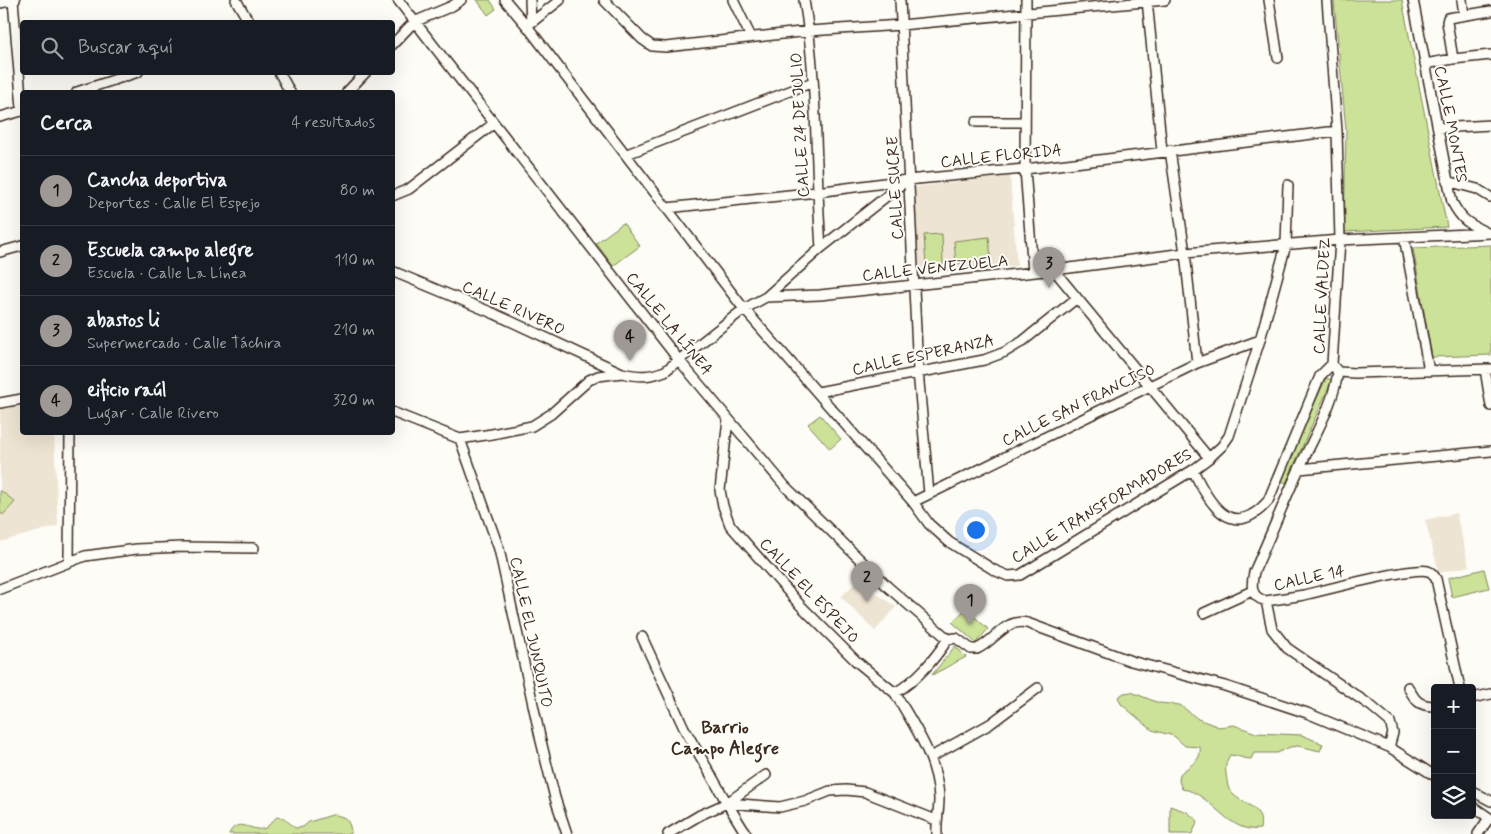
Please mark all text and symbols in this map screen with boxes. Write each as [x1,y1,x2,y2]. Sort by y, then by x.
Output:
search box [20,20,395,75]
icon: search [38,34,66,62]
text: Buscar aquí [78,35,173,60]
street label: CALLE 24 DE JULIO [786,52,815,198]
street label: CALLE MONTES [1429,64,1472,184]
text: Cerca [40,109,93,137]
text: 4 resultados [291,112,375,133]
street label: CALLE SUCRE [882,136,909,240]
street label: CALLE FLORIDA [939,140,1063,173]
text: Cancha deportiva [87,168,227,193]
text: 1 [52,180,60,201]
text: 80 m [340,180,375,201]
text: Deportes · Calle El Espejo [87,193,260,214]
street label: CALLE VALDEZ [1309,237,1336,355]
text: Escuela campo alegre [87,238,254,263]
pin: 3 [1033,247,1065,288]
text: 2 [52,250,60,271]
text: 110 m [334,250,375,271]
street label: CALLE VENEZUELA [861,250,1009,287]
text: Escuela · Calle La Línea [87,263,247,284]
street label: CALLE LA LÍNEA [621,268,717,380]
street label: CALLE RIVERO [459,276,568,340]
text: abastos li [87,308,160,333]
text: 3 [52,320,60,341]
text: 210 m [334,320,375,341]
pin: 4 [614,320,646,361]
street label: CALLE ESPERANZA [850,330,996,381]
text: Supermercado · Calle Táchira [87,333,281,354]
street label: CALLE SAN FRANCISO [999,359,1159,452]
text: eificio raúl [87,378,167,403]
text: 4 [51,390,61,411]
text: 320 m [333,390,375,411]
text: Lugar · Calle Rivero [87,403,219,424]
street label: CALLE TRANSFORMADORES [1008,444,1196,569]
your location [963,517,989,543]
street label: CALLE EL ESPEJO [754,534,863,648]
street label: CALLE EL JUNQUITO [504,555,557,710]
pin: 2 [851,561,883,602]
street label: CALLE 14 [1272,561,1347,596]
pin: 1 [954,584,986,625]
map controls [1431,684,1476,819]
button: + [1431,684,1476,729]
district label: Barrio Campo Alegre [671,716,779,763]
button: − [1431,729,1476,774]
button: layers [1431,774,1476,819]

